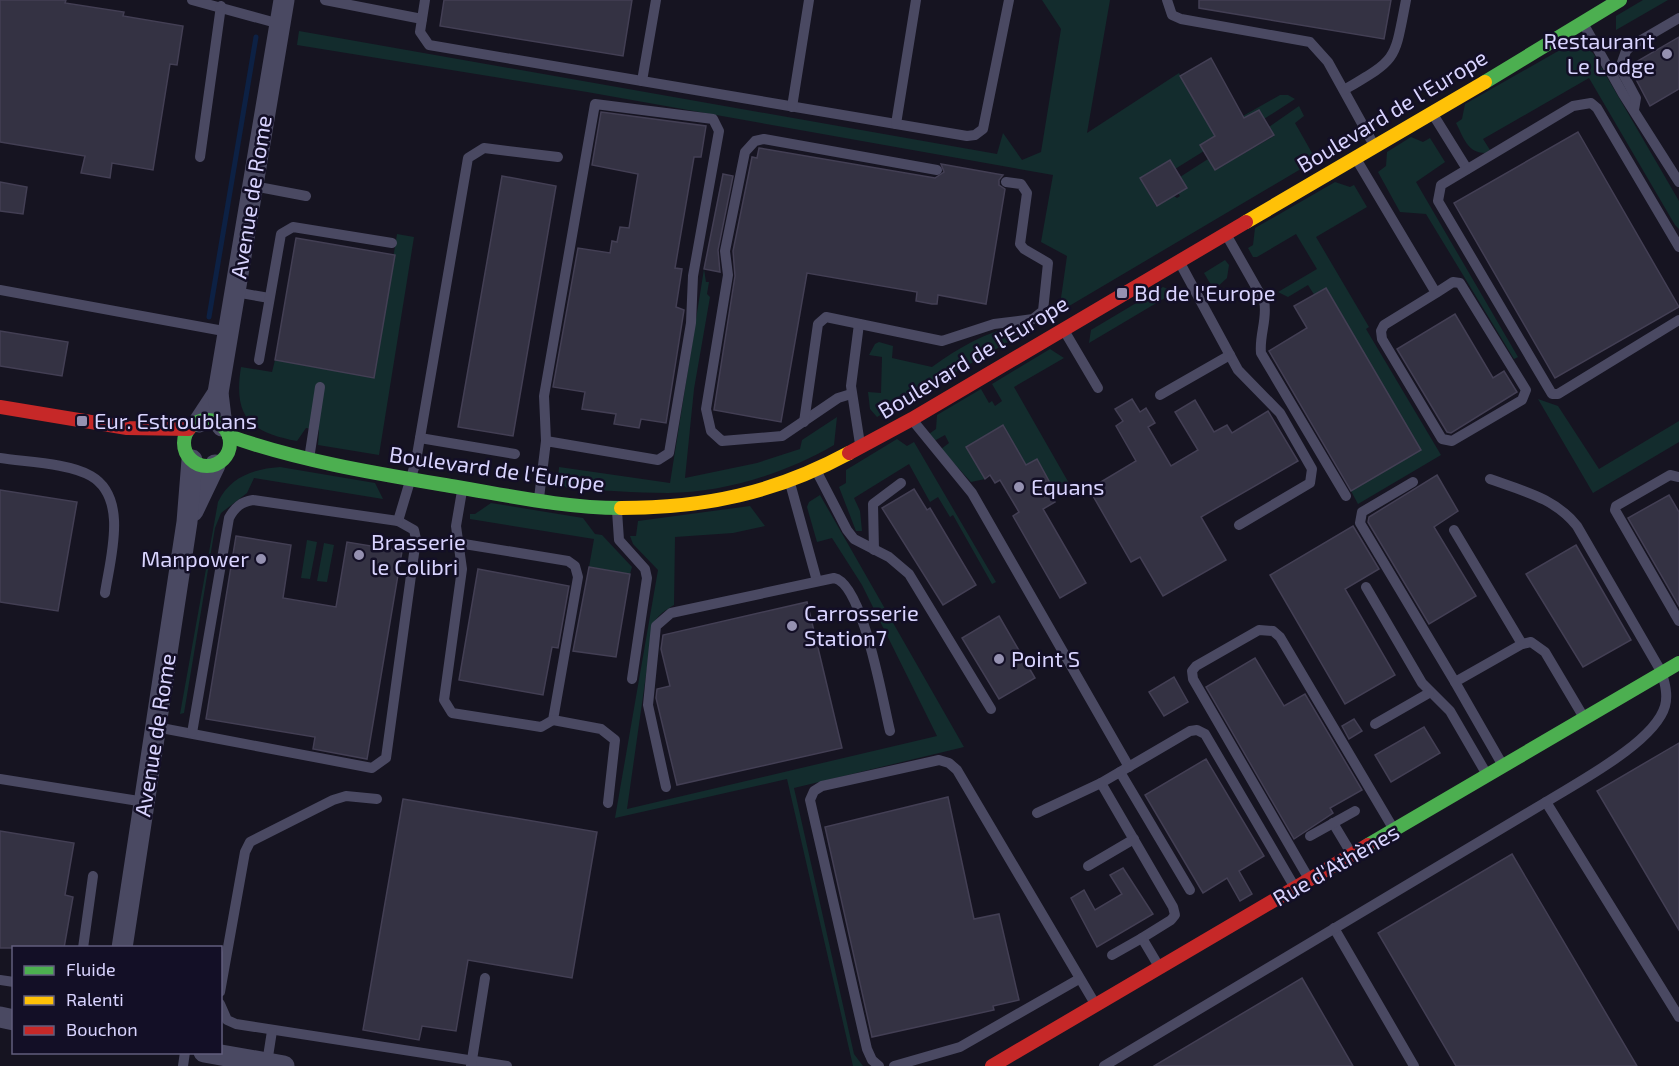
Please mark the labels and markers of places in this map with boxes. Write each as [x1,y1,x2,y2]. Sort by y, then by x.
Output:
place label: Restaurant Le Lodge [1543,27,1655,78]
marker: Restaurant Le Lodge [1660,47,1674,61]
place label: Bd de l'Europe [1134,279,1276,305]
marker: Bd de l'Europe [1115,286,1129,300]
place label: Eur. Estroublans [94,407,257,433]
marker: Eur. Estroublans [75,414,89,428]
place label: Equans [1031,473,1104,499]
marker: Equans [1012,480,1026,494]
place label: Brasserie le Colibri [371,528,466,579]
place label: Manpower [141,545,249,571]
marker: Brasserie le Colibri [352,548,366,562]
marker: Manpower [254,552,268,566]
place label: Carrosserie Station7 [804,599,919,650]
marker: Carrosserie Station7 [785,619,799,633]
place label: Point S [1011,645,1080,671]
marker: Point S [992,652,1006,666]

